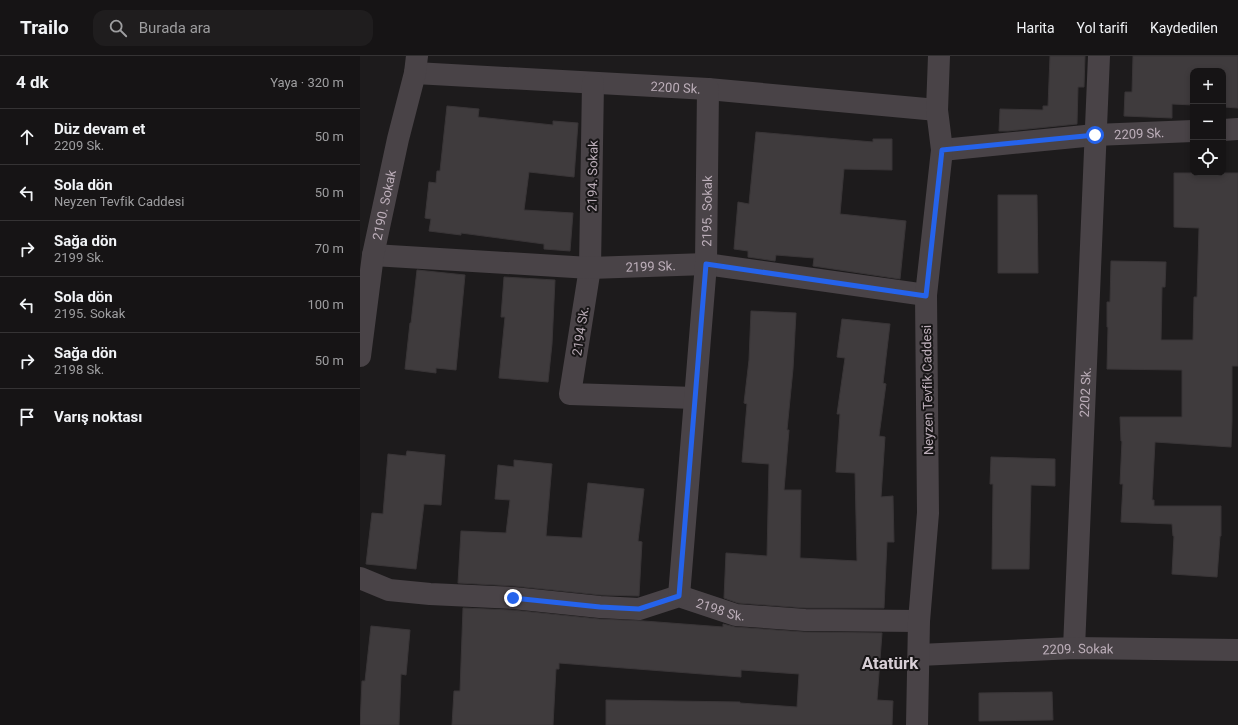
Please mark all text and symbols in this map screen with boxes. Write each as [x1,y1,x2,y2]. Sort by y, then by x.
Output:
search box [93,10,373,46]
text: Trailo [20,16,69,39]
icon: search [107,17,129,39]
text: Burada ara [139,19,211,37]
text: Harita [1017,20,1055,36]
text: Yol tarifi [1077,20,1128,36]
text: Kaydedilen [1150,20,1218,36]
map controls [1190,68,1226,176]
button: + [1190,68,1226,104]
text: 4 dk [16,72,49,92]
text: Yaya · 320 m [270,75,344,90]
street label: 2200 Sk. [650,79,701,97]
button: − [1190,104,1226,140]
text: Düz devam et [54,120,145,138]
street label: 2209 Sk. [1114,125,1165,142]
icon: ahead [16,126,38,148]
route start [1086,126,1104,144]
text: 50 m [315,129,344,144]
text: 2209 Sk. [54,138,104,153]
street label: 2194. Sokak [584,140,601,212]
button: locate [1190,140,1226,176]
street label: 2190. Sokak [369,168,399,242]
street label: 2195. Sokak [699,175,715,247]
text: Sola dön [54,176,113,194]
icon: left [16,182,38,204]
text: 50 m [315,185,344,200]
text: Neyzen Tevfik Caddesi [54,194,184,209]
text: Sağa dön [54,232,117,250]
icon: right [16,238,38,260]
text: 70 m [315,241,344,256]
text: 2199 Sk. [54,250,104,265]
street label: 2199 Sk. [625,258,676,275]
text: Sola dön [54,288,113,306]
icon: left [16,294,38,316]
text: 100 m [307,297,344,312]
street label: 2194 Sk. [569,305,592,357]
text: 2195. Sokak [54,306,125,321]
street label: Neyzen Tevfik Caddesi [919,325,936,455]
text: Sağa dön [54,344,117,362]
icon: right [16,350,38,372]
text: 50 m [315,353,344,368]
text: 2198 Sk. [54,362,104,377]
street label: 2202 Sk. [1077,367,1094,418]
icon: arrive [16,406,38,428]
text: Varış noktası [54,408,142,426]
route end [504,589,522,607]
street label: 2198 Sk. [694,595,745,624]
street label: 2209. Sokak [1042,641,1114,657]
district label: Atatürk [862,653,919,673]

